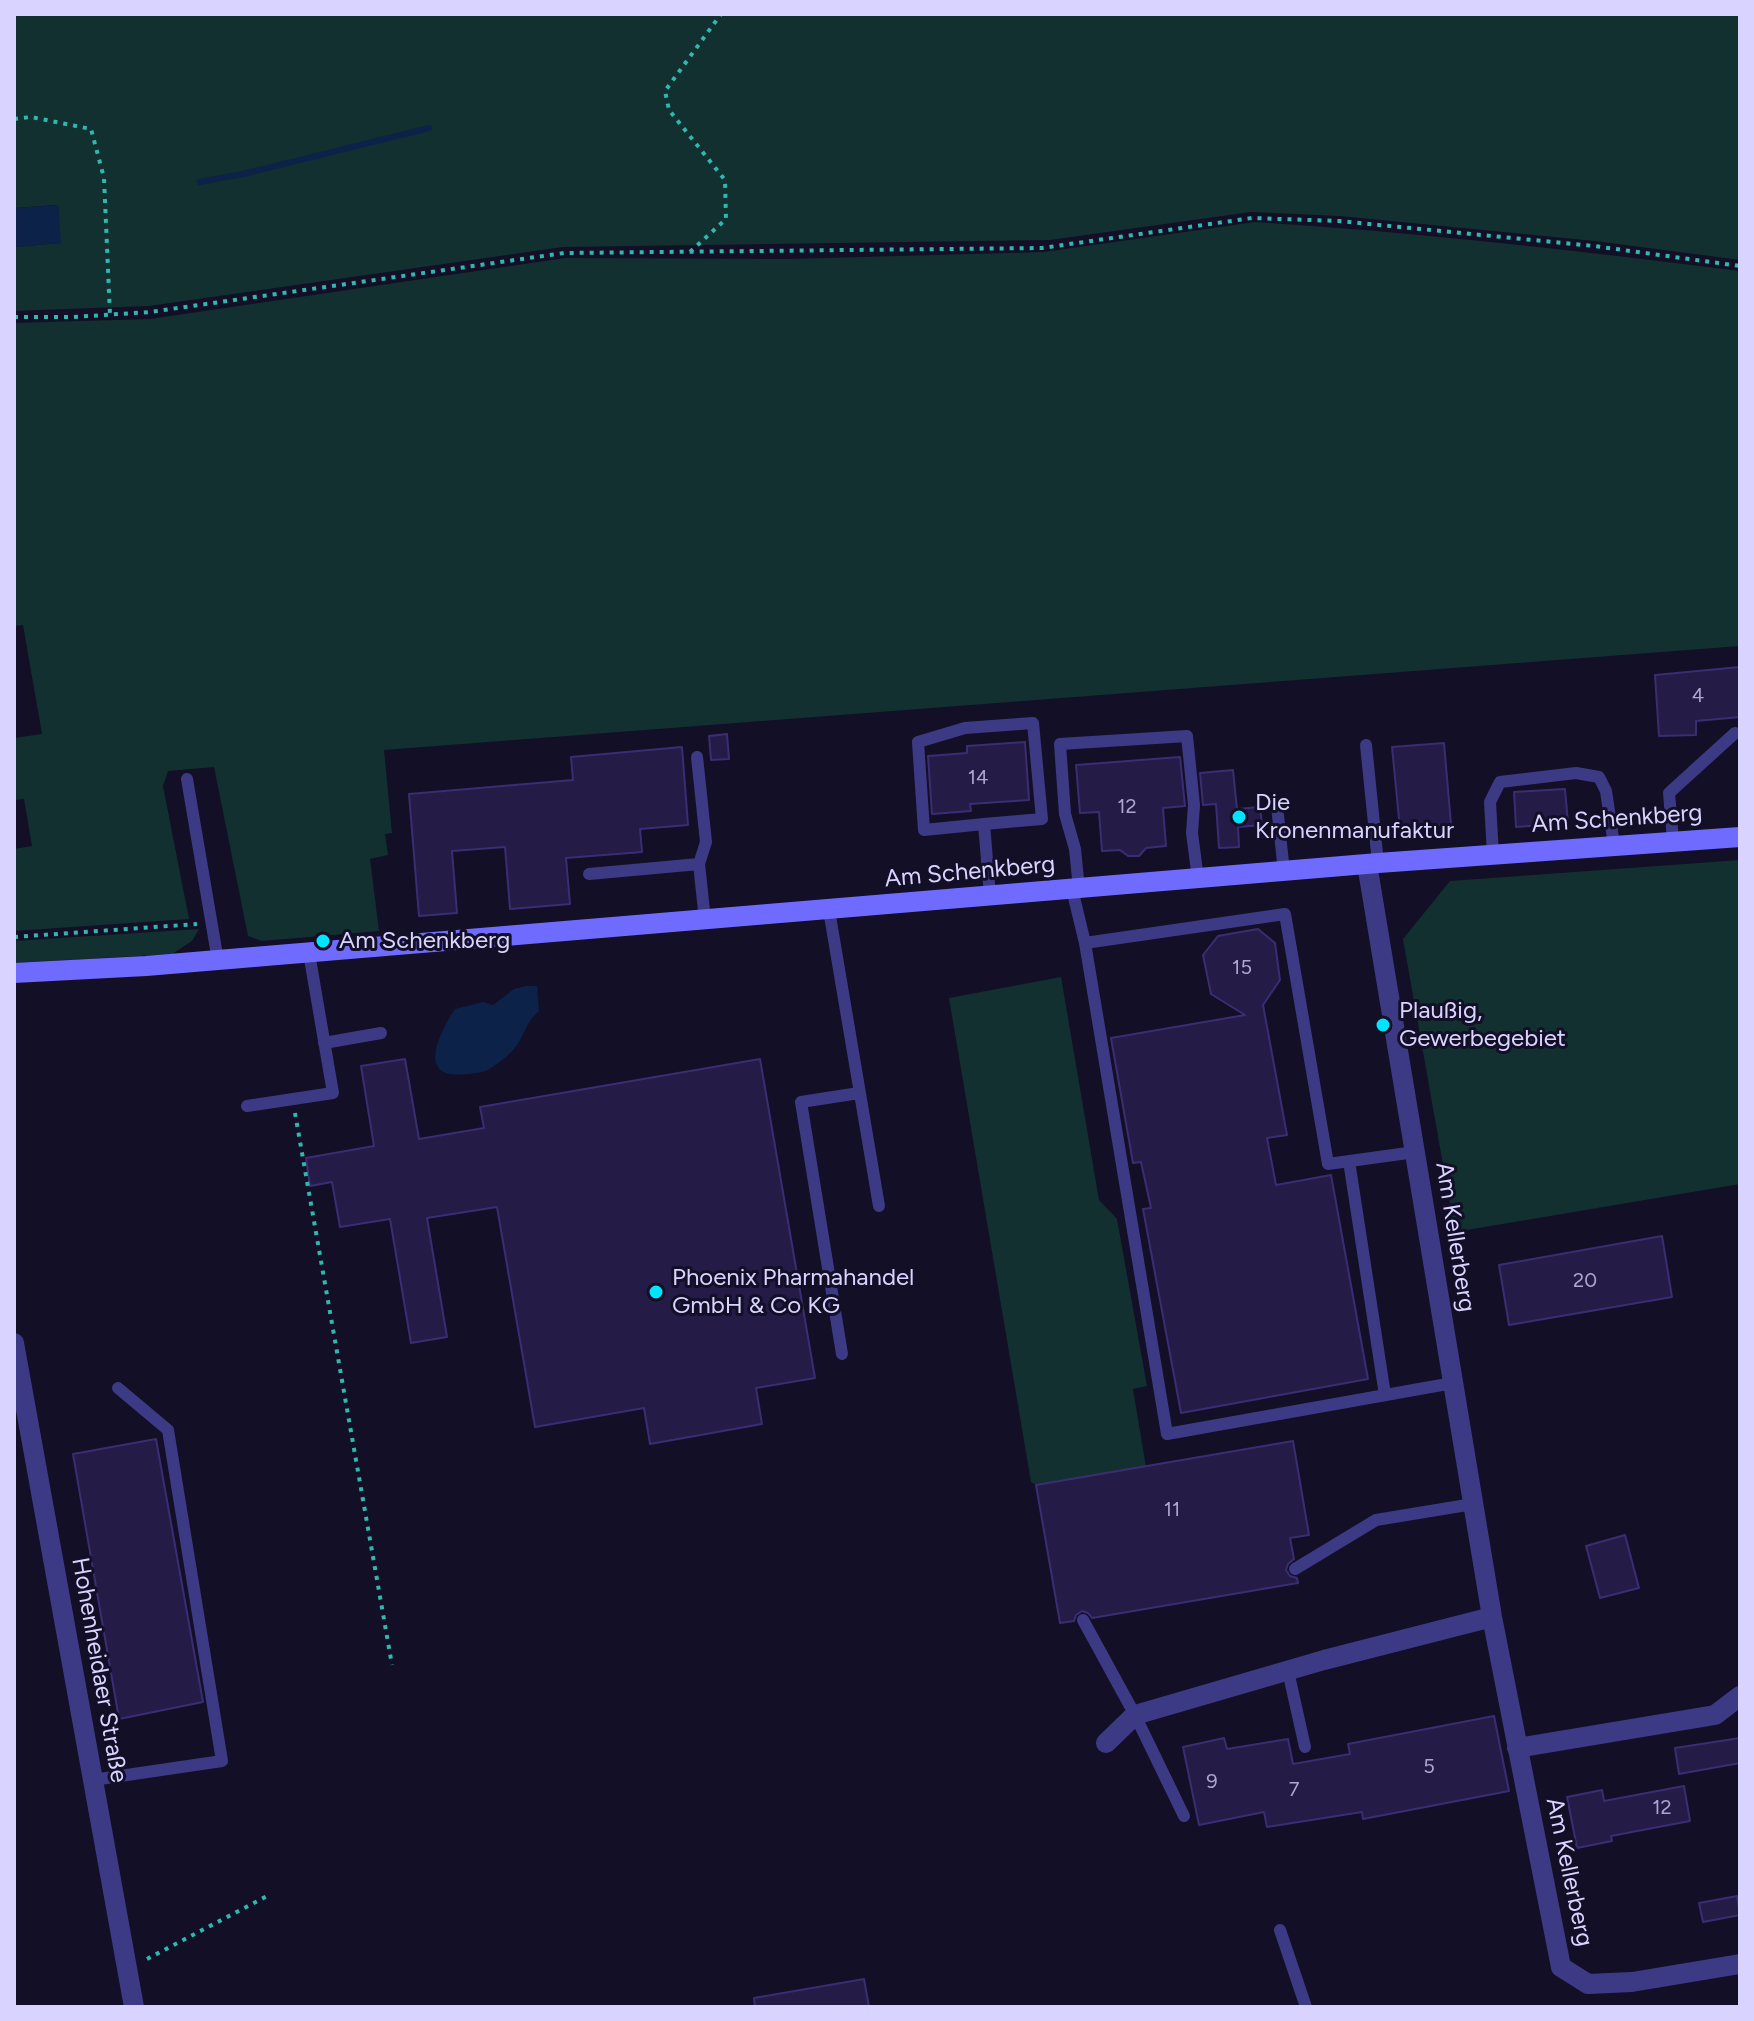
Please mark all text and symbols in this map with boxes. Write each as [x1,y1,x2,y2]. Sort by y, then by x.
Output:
house number: 4 [1692,684,1704,708]
house number: 14 [968,766,988,790]
place label: Die Kronenmanufaktur [1255,789,1454,845]
house number: 12 [1117,795,1137,819]
street label: Am Schenkberg [1531,799,1703,839]
marker: Die Kronenmanufaktur [1230,808,1248,826]
street label: Am Schenkberg [883,850,1057,894]
place label: Am Schenkberg [339,927,510,955]
marker: Am Schenkberg [314,932,332,950]
house number: 15 [1232,956,1252,980]
place label: Plaußig, Gewerbegebiet [1399,997,1566,1053]
marker: Plaußig, Gewerbegebiet [1374,1016,1392,1034]
street label: Am Kellerberg [1429,1160,1481,1314]
place label: Phoenix Pharmahandel GmbH & Co KG [672,1264,914,1320]
house number: 20 [1573,1269,1597,1293]
marker: Phoenix Pharmahandel GmbH & Co KG [647,1283,665,1301]
house number: 11 [1164,1498,1180,1522]
street label: Hohenheidaer Straße [65,1555,133,1785]
house number: 5 [1423,1755,1435,1779]
house number: 9 [1206,1770,1218,1794]
house number: 7 [1289,1778,1299,1802]
street label: Am Kellerberg [1539,1795,1599,1949]
house number: 12 [1652,1796,1672,1820]

